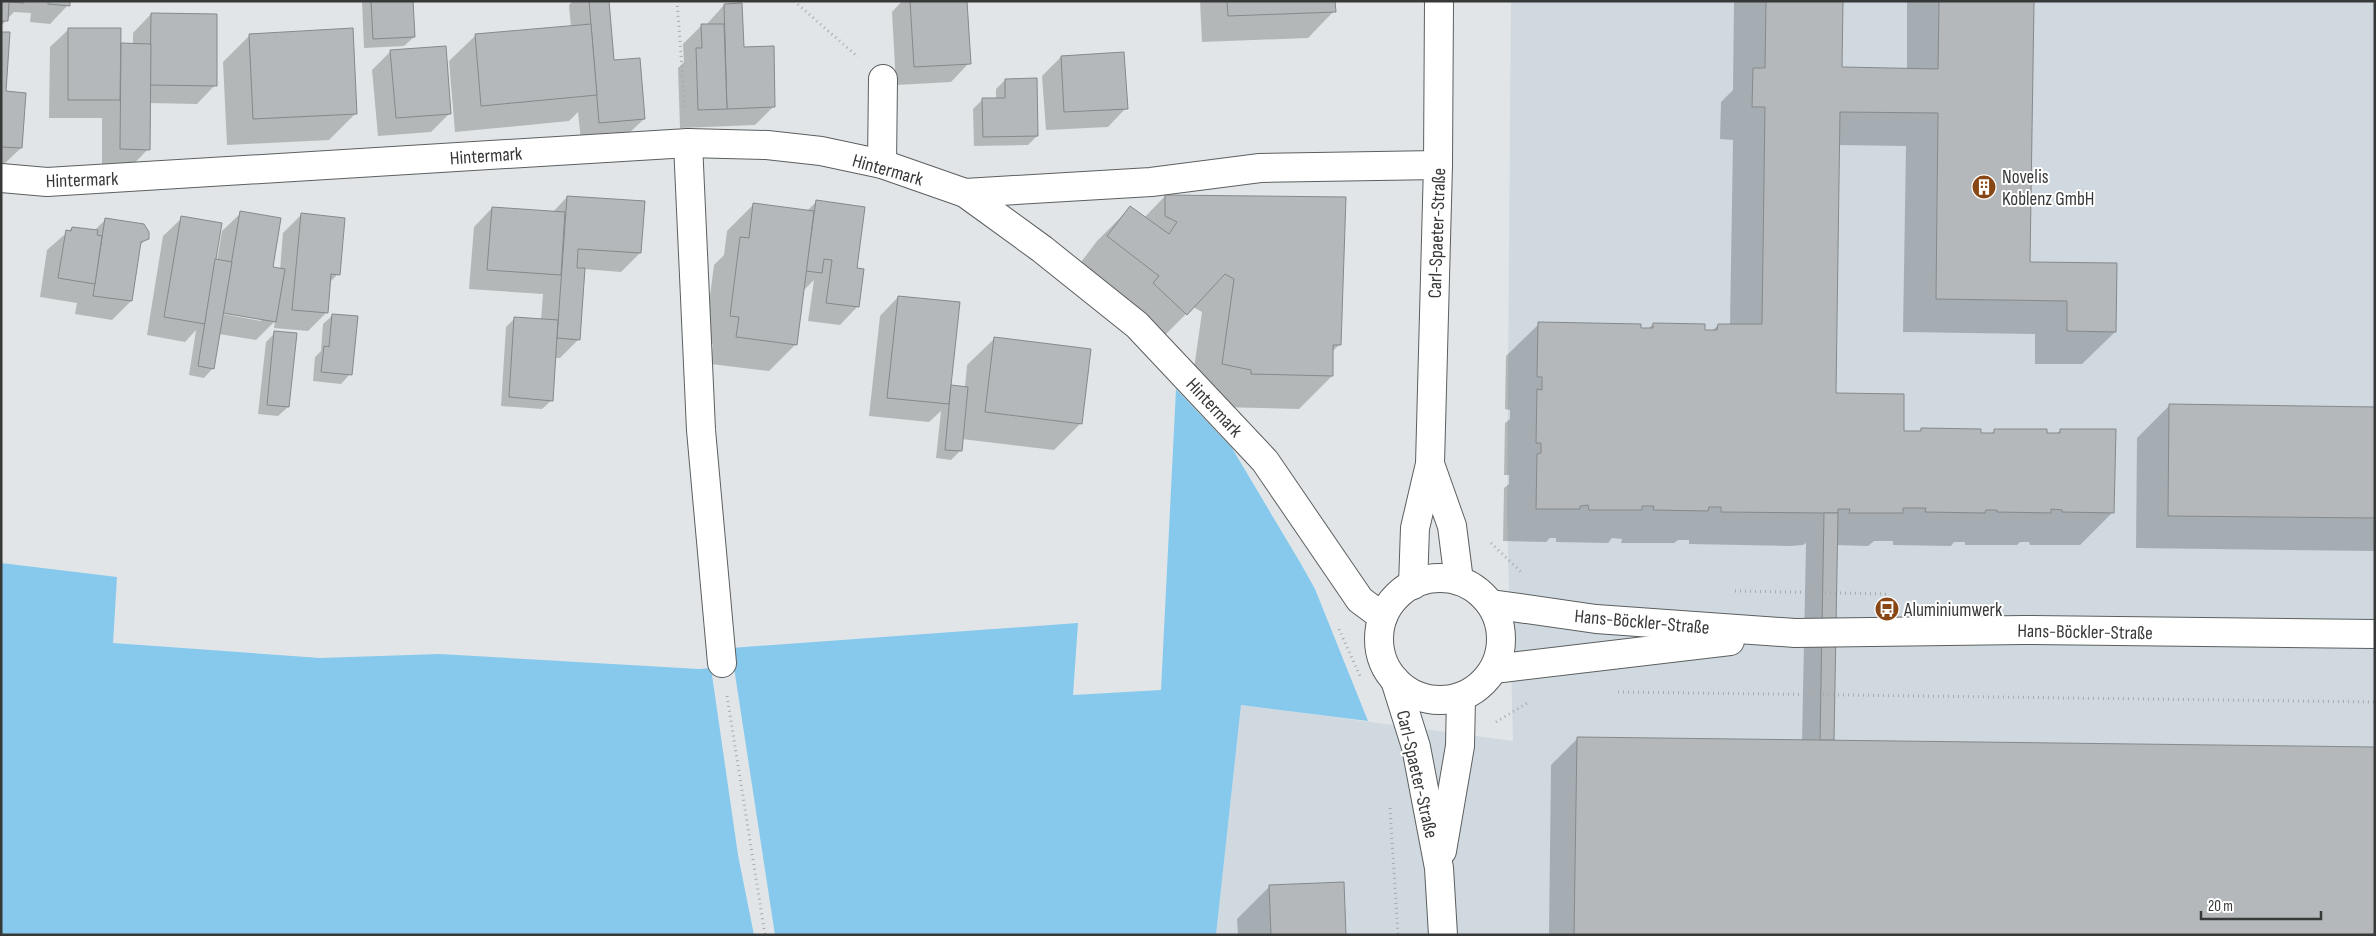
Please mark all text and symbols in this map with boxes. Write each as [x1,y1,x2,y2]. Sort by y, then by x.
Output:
street label: Hintermark [449,142,524,170]
street label: Hintermark [850,149,926,192]
place label: Novelis Koblenz GmbH [2002,166,2094,211]
street label: Carl-Spaeter-Straße [1424,167,1451,299]
street label: Hintermark [45,168,119,193]
building icon: Novelis Koblenz GmbH [1971,174,1997,200]
street label: Hintermark [1181,374,1248,443]
bus stop icon: Aluminiumwerk [1874,596,1900,622]
place label: Aluminiumwerk [1903,599,2003,622]
street label: Hans-Böckler-Straße [1573,605,1710,640]
street label: Hans-Böckler-Straße [2017,620,2153,645]
street label: Carl-Spaeter-Straße [1391,708,1442,840]
scale bar [2201,888,2321,920]
text: 20 m [2208,897,2233,916]

